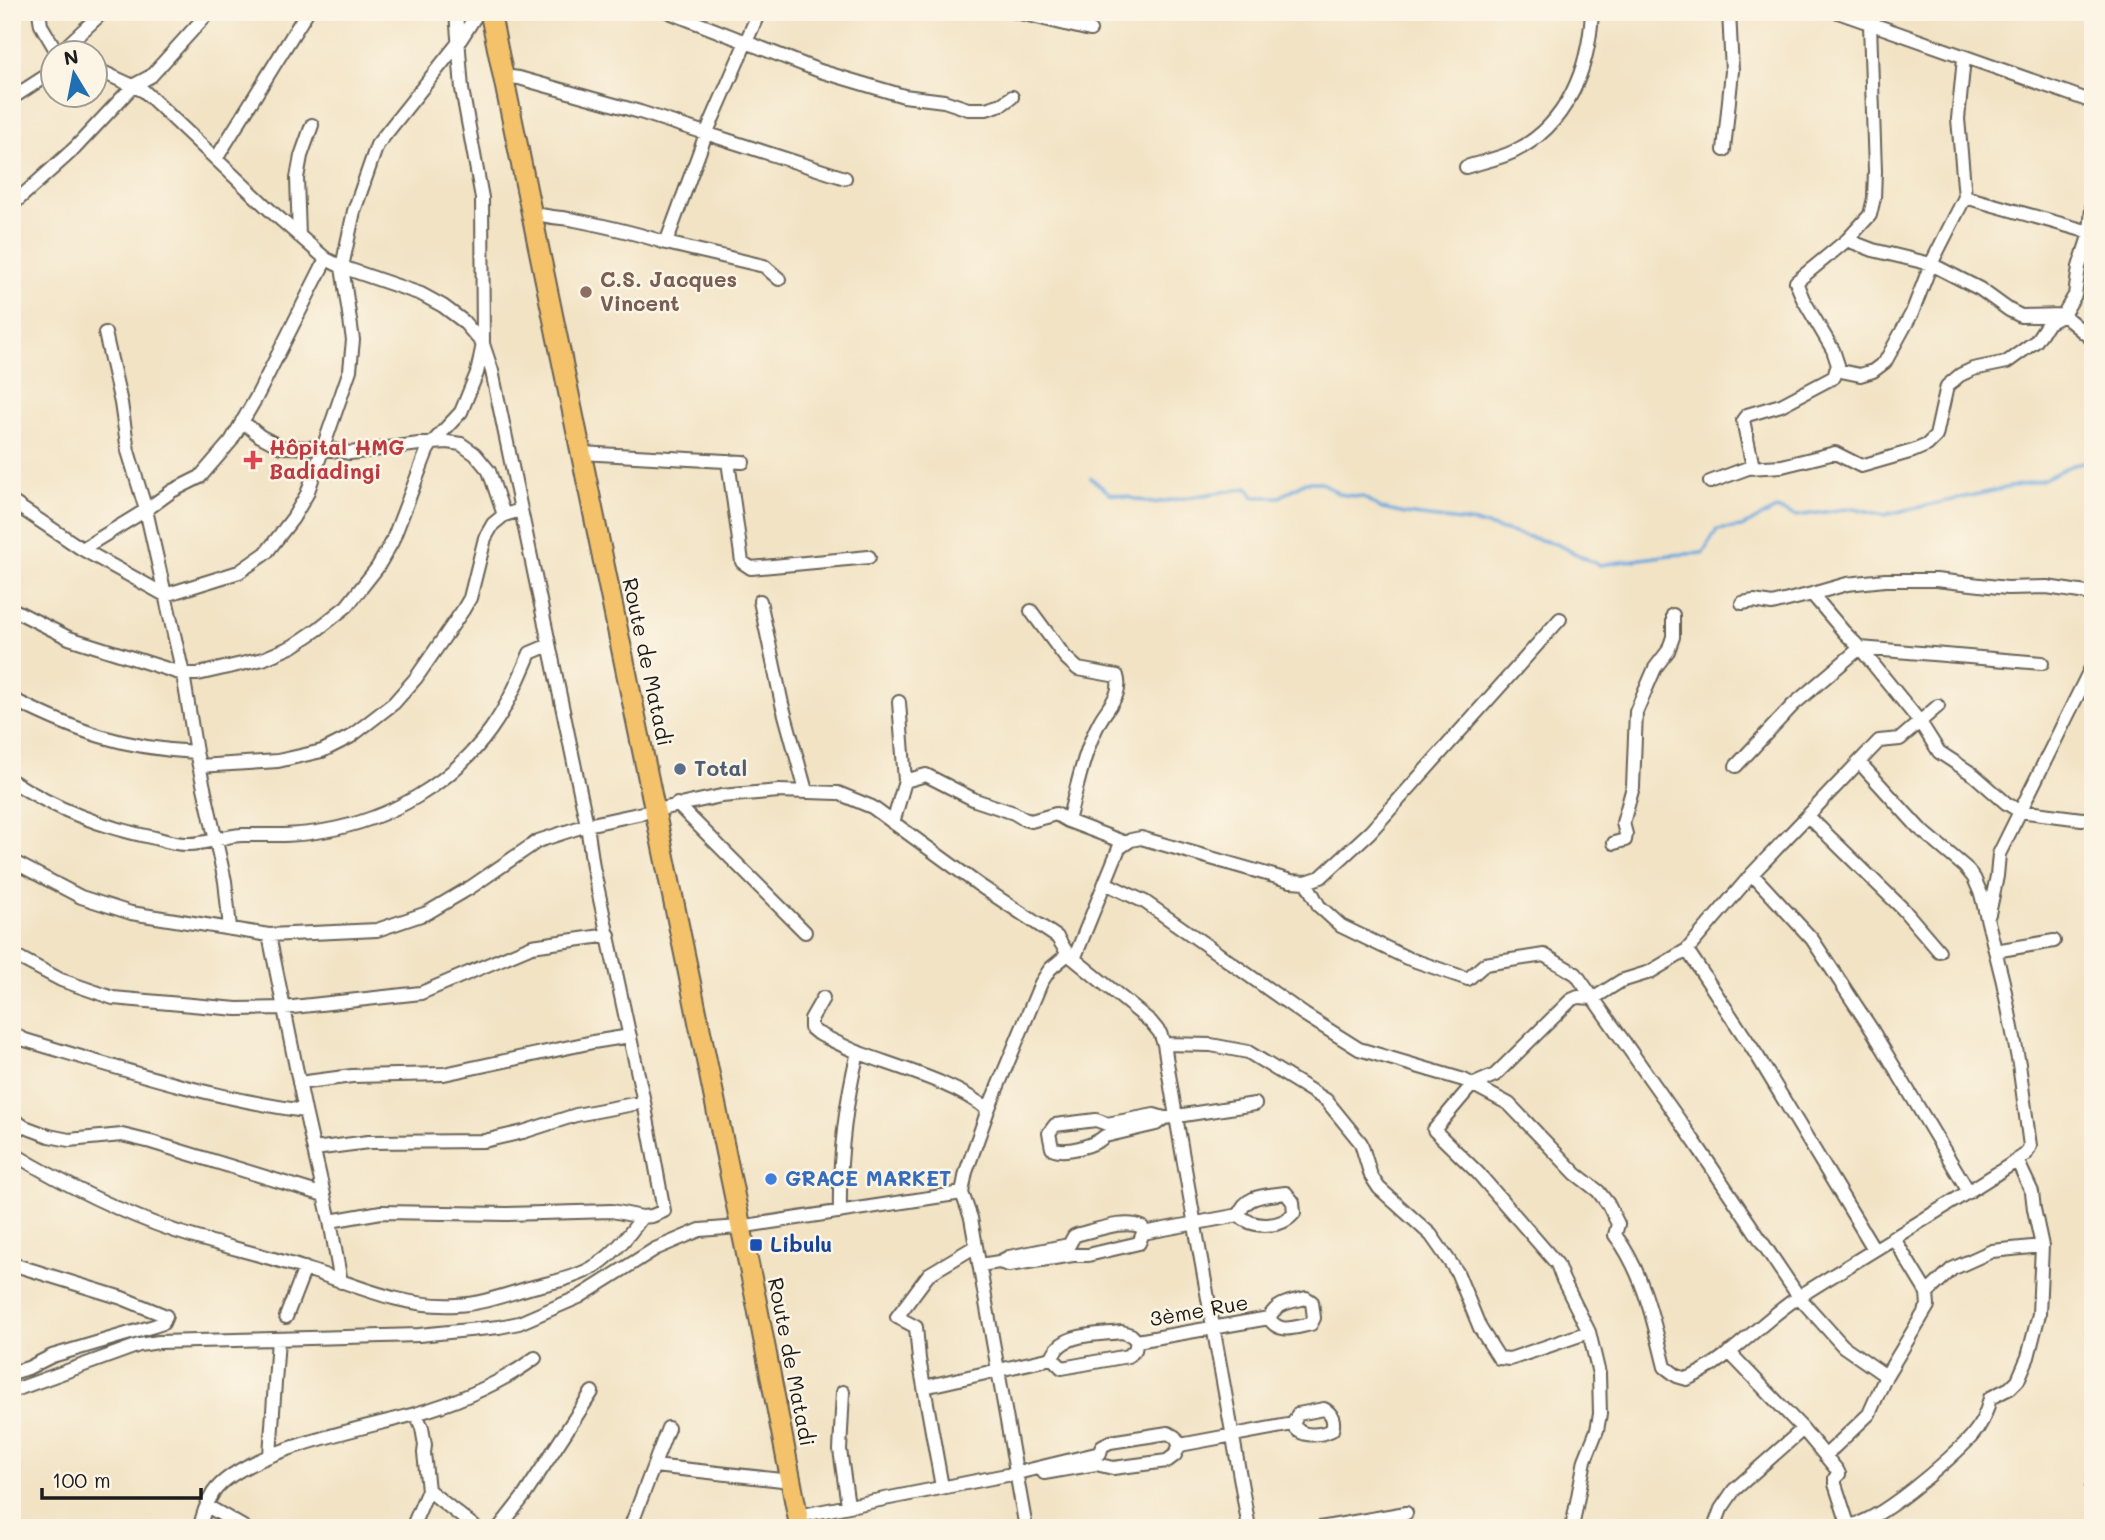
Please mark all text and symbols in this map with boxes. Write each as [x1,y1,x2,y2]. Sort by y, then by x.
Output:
north arrow [38,38,108,108]
text: N [62,43,80,70]
place label: C.S. Jacques Vincent [600,265,737,316]
marker: C.S. Jacques Vincent [578,284,594,300]
place label: Hôpital HMG Badiadingi [269,433,405,484]
marker: Hôpital HMG Badiadingi [243,450,263,470]
street label: Route de Matadi [617,575,679,748]
place label: Total [694,754,747,781]
marker: Total [672,761,688,777]
place label: GRACE MARKET [785,1164,952,1191]
marker: GRACE MARKET [763,1171,779,1187]
place label: Libulu [770,1230,832,1257]
marker: Libulu [748,1237,764,1253]
street label: Route de Matadi [763,1275,822,1448]
street label: 3ème Rue [1147,1288,1250,1331]
scale bar [42,1456,201,1500]
text: 100 m [52,1466,111,1493]

